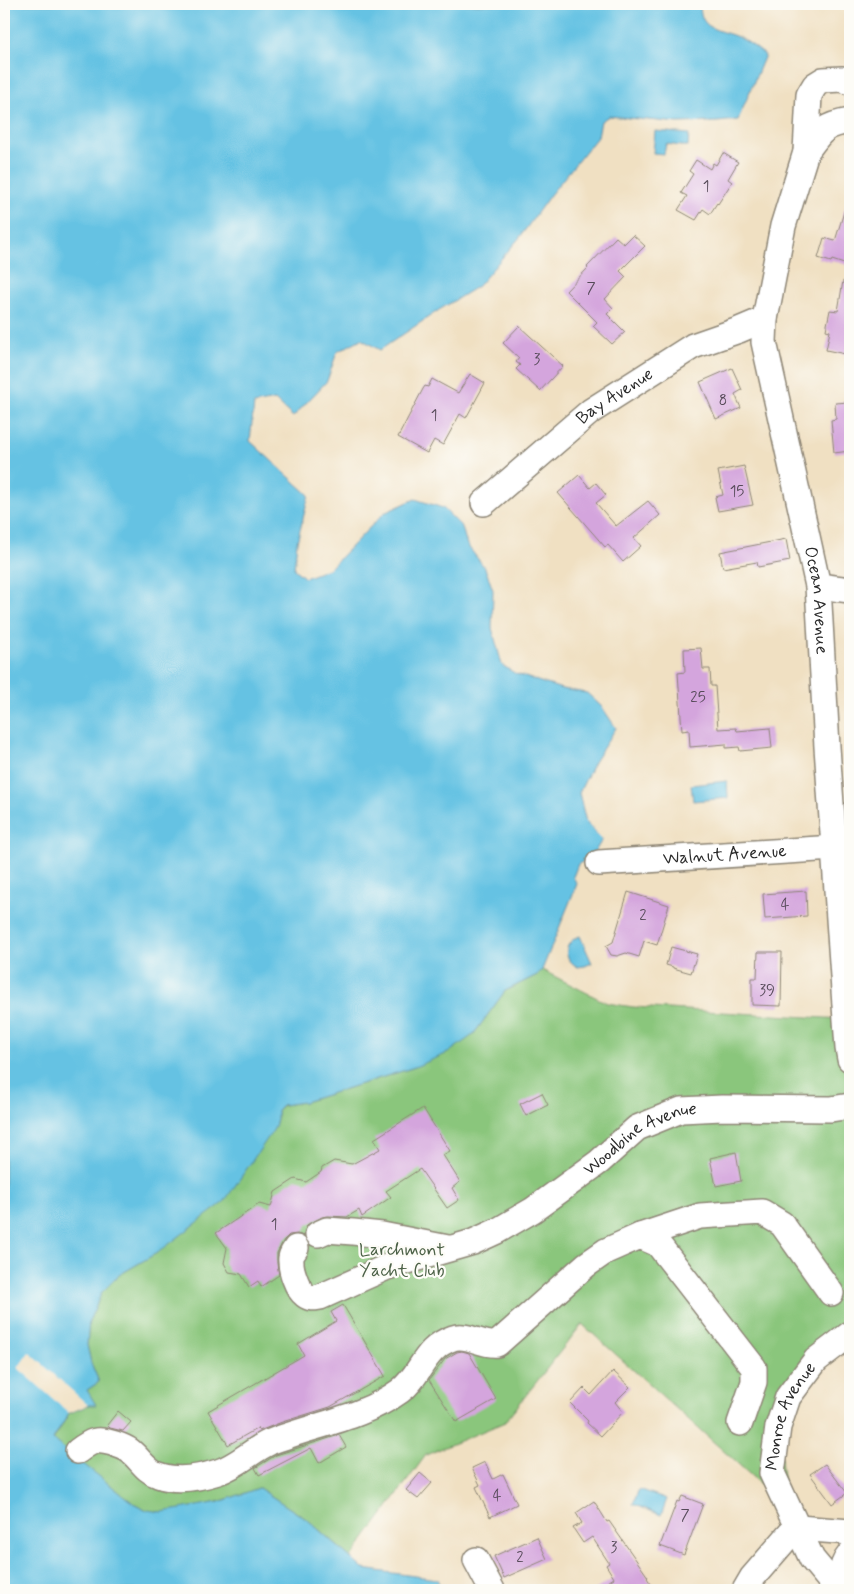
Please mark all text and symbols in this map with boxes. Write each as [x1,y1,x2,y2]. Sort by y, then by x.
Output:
house number: 1 [703,177,709,197]
house number: 7 [586,279,596,299]
house number: 3 [534,350,541,370]
street label: Bay Avenue [571,362,658,430]
house number: 8 [719,391,727,411]
house number: 1 [431,406,437,426]
house number: 15 [730,482,744,502]
street label: Ocean Avenue [798,544,834,655]
house number: 25 [690,688,706,708]
street label: Walnut Avenue [662,839,787,871]
house number: 4 [781,895,790,915]
house number: 2 [639,906,647,926]
house number: 39 [759,981,775,1001]
street label: Woodbine Avenue [578,1097,697,1182]
house number: 1 [271,1215,277,1235]
park label: Larchmont Yacht Club [359,1238,445,1283]
street label: Monroe Avenue [760,1357,822,1472]
house number: 4 [493,1486,502,1506]
house number: 7 [680,1506,690,1526]
house number: 3 [611,1538,618,1558]
house number: 2 [516,1548,524,1568]

